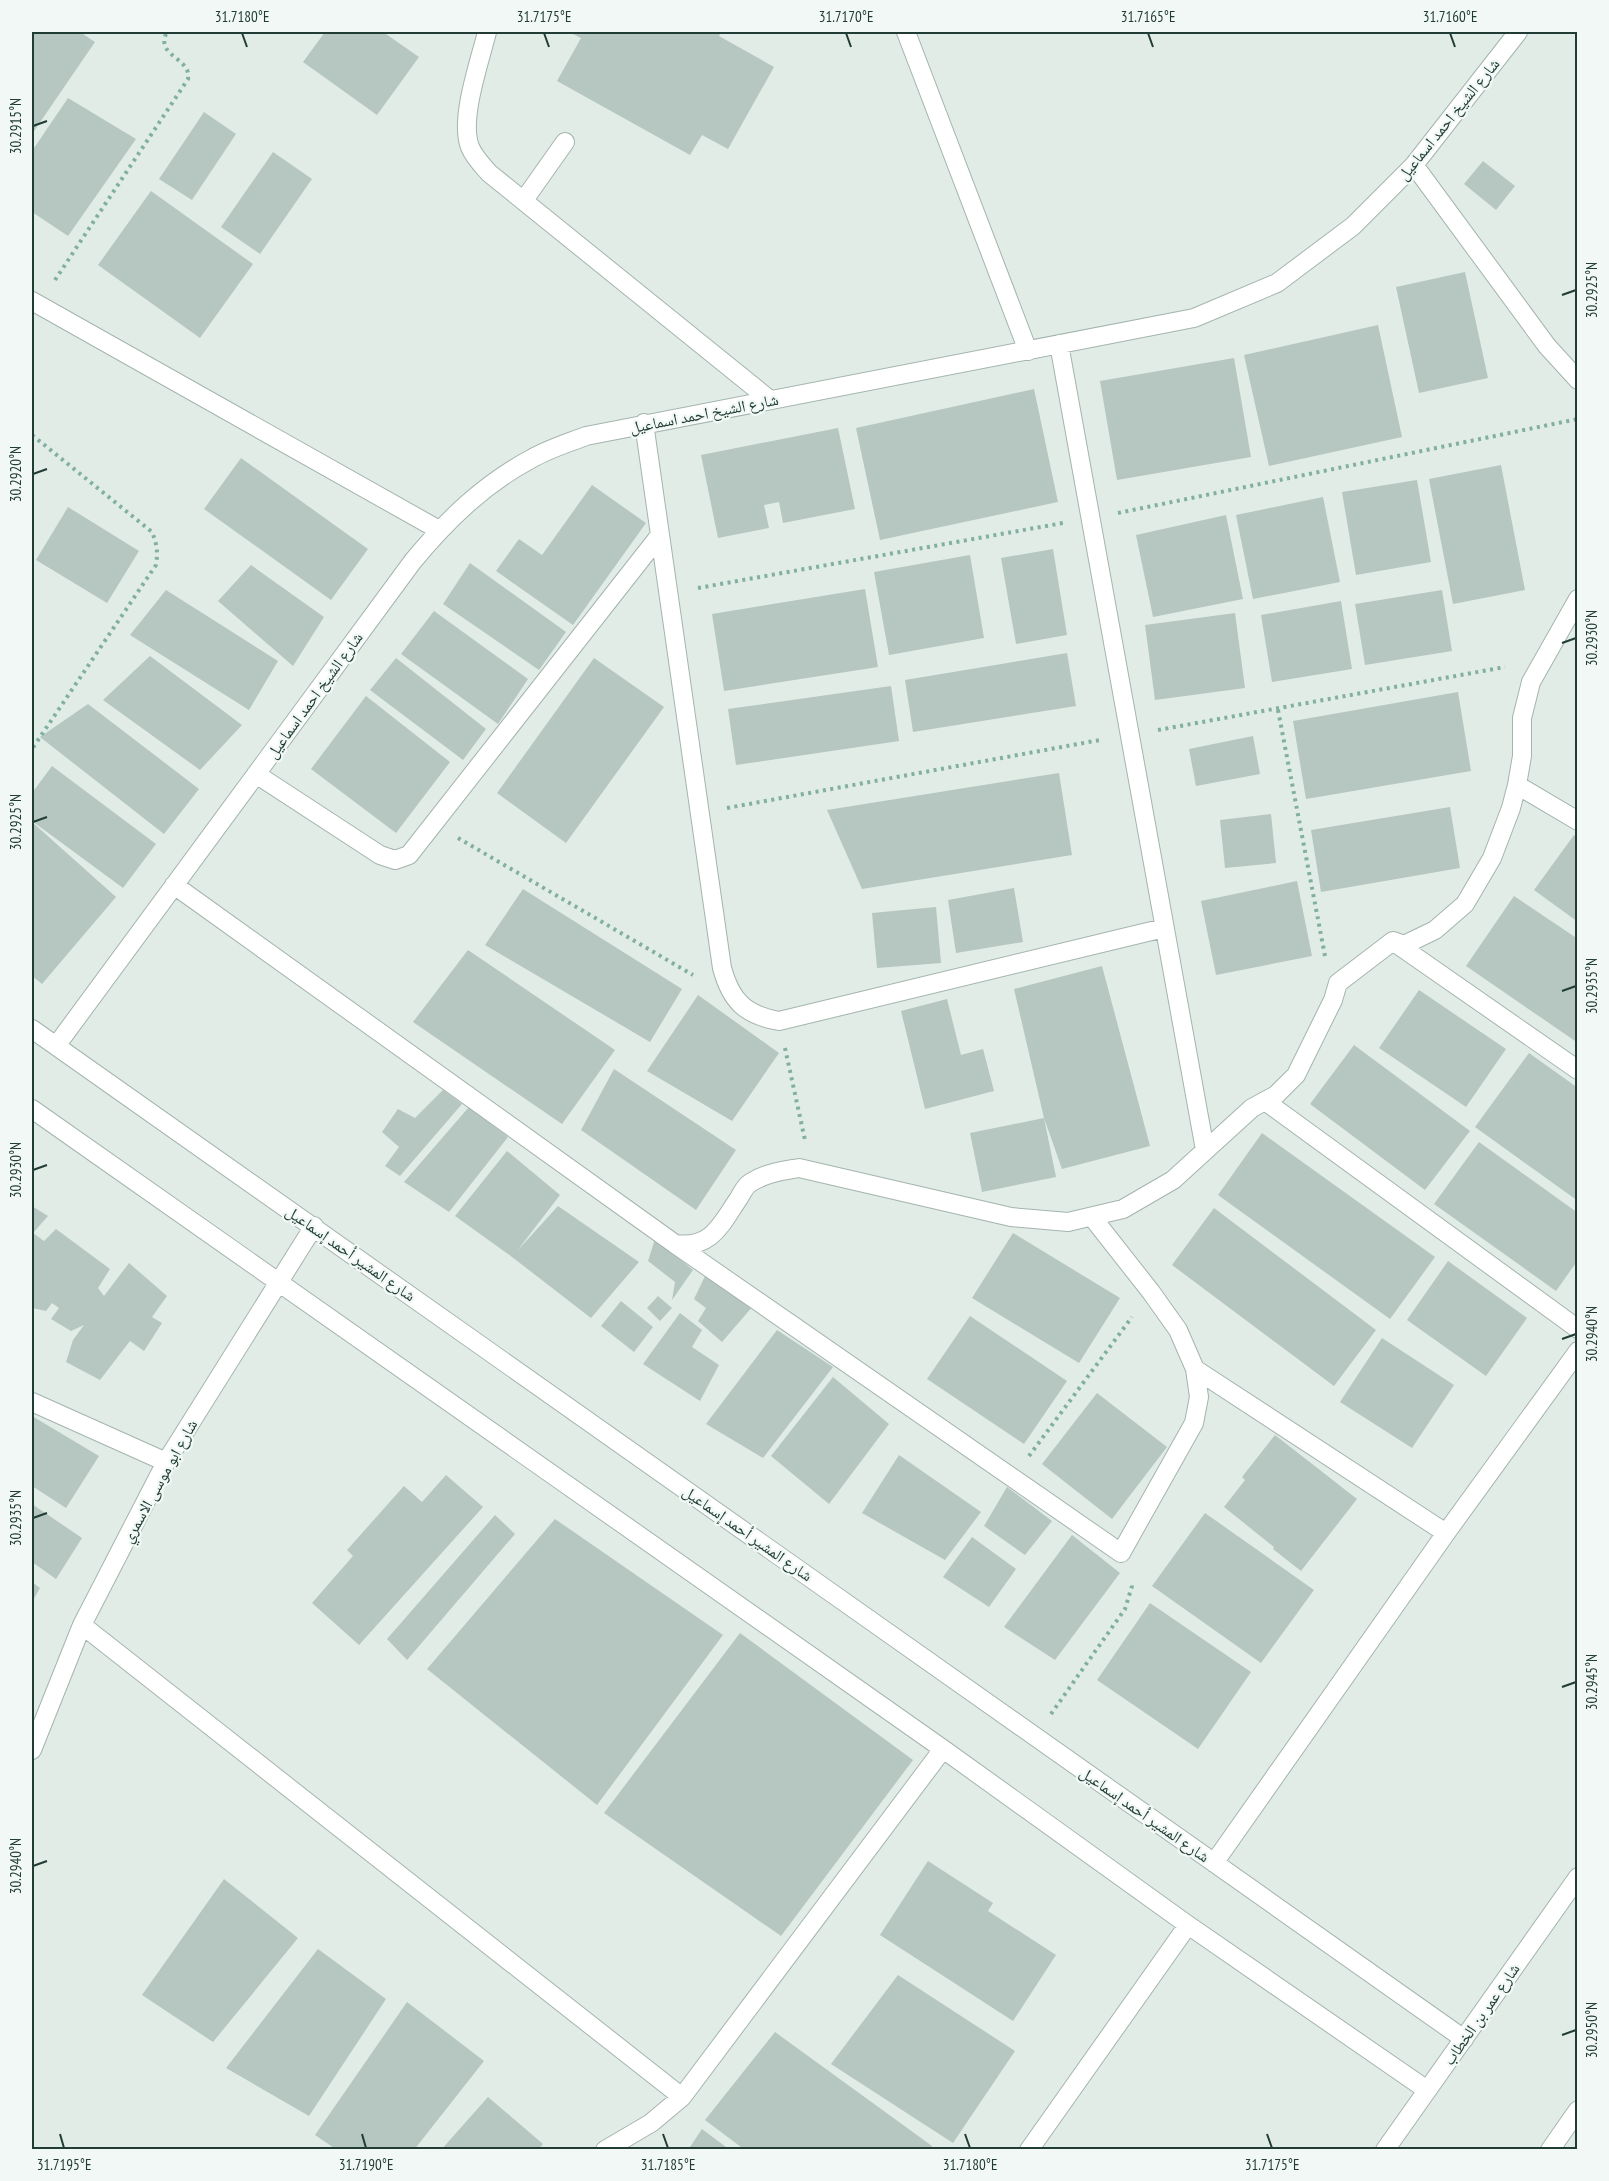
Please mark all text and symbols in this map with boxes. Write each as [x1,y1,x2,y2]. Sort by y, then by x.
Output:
text: 31.7180°E [215,7,269,26]
text: 31.7175°E [517,7,571,26]
text: 31.7170°E [819,7,873,26]
text: 31.7165°E [1121,7,1175,26]
text: 31.7160°E [1423,7,1477,26]
street label: شارع الشيخ احمد اسماعيل [1393,54,1504,185]
text: 30.2915°N [6,98,25,154]
text: 30.2925°N [1582,262,1601,318]
street label: شارع الشيخ احمد اسماعيل [628,389,780,438]
text: 30.2920°N [6,446,25,502]
text: 30.2930°N [1582,610,1601,666]
street label: شارع الشيخ احمد اسماعيل [261,628,367,763]
text: 30.2925°N [6,794,25,850]
text: 30.2935°N [1582,958,1601,1014]
text: 30.2930°N [6,1142,25,1198]
street label: شارع المشير أحمد إسماعيل [282,1201,420,1306]
text: 30.2940°N [1582,1306,1601,1362]
street label: شارع ابو موسى الاسمري [117,1416,204,1548]
street label: شارع المشير أحمد إسماعيل [679,1481,817,1586]
text: 30.2935°N [6,1490,25,1546]
text: 30.2945°N [1582,1654,1601,1710]
street label: شارع المشير أحمد إسماعيل [1076,1762,1214,1867]
text: 30.2940°N [6,1838,25,1894]
street label: شارع عمر بن الخطاب [1438,1959,1524,2069]
text: 30.2950°N [1582,2002,1601,2058]
text: 31.7195°E [37,2155,91,2174]
text: 31.7190°E [339,2155,393,2174]
text: 31.7185°E [641,2155,695,2174]
text: 31.7180°E [943,2155,997,2174]
text: 31.7175°E [1245,2155,1299,2174]

